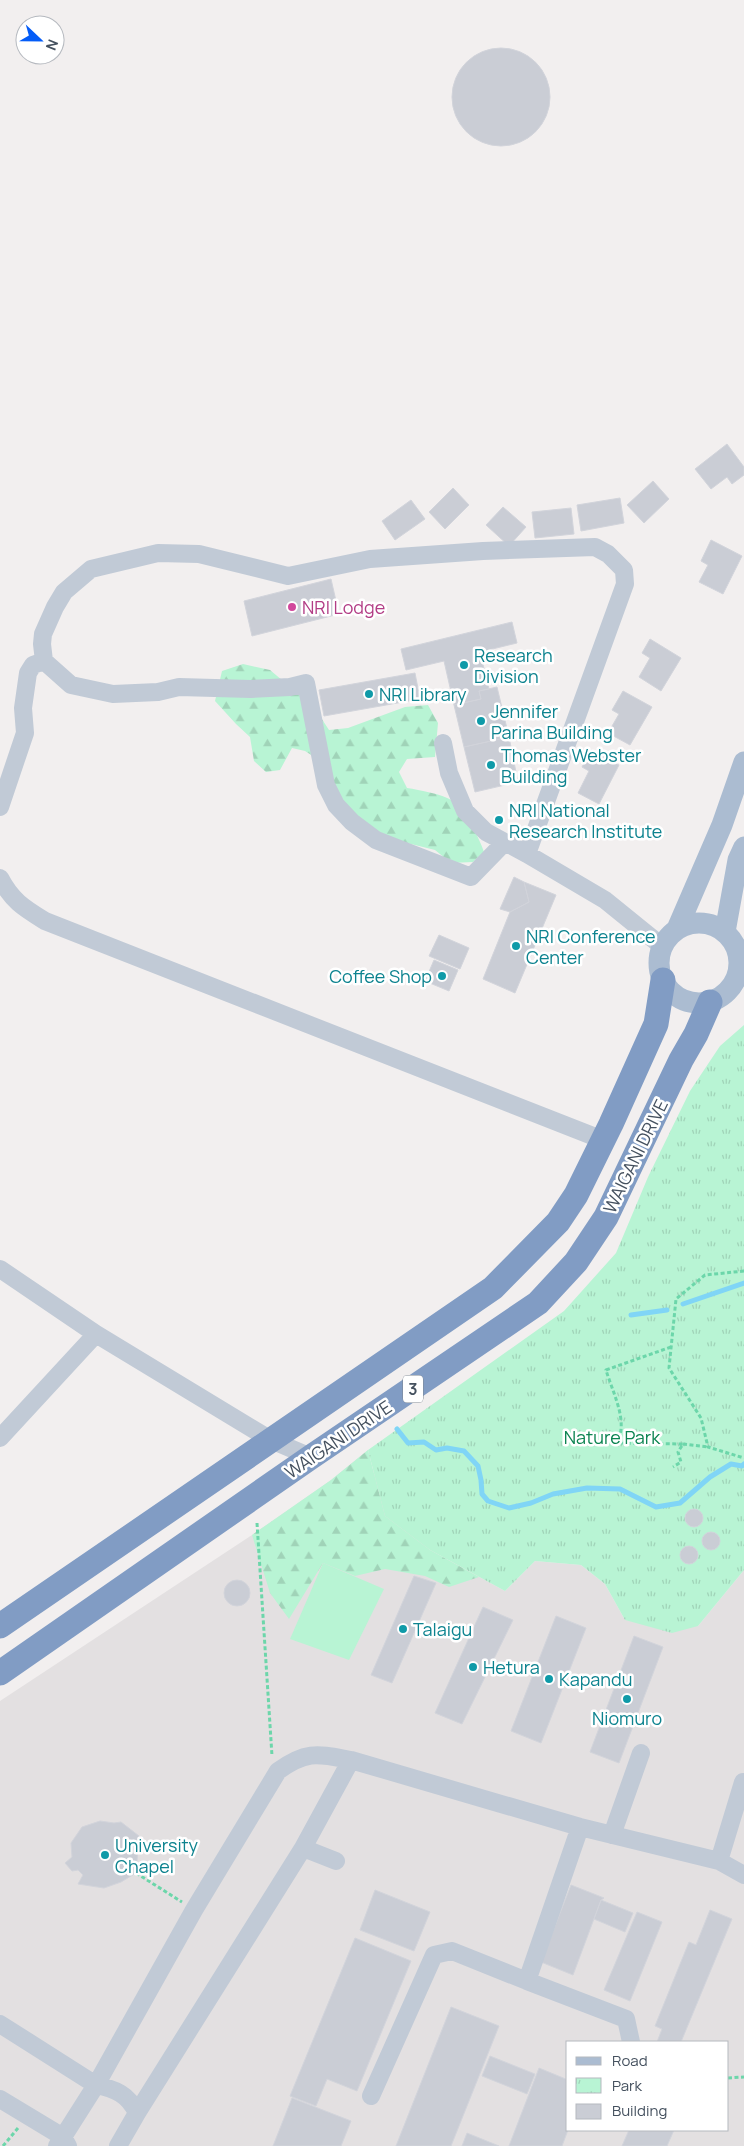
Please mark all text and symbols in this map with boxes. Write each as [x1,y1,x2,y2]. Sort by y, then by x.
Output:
north arrow [15,15,65,65]
text: N [42,37,63,53]
place label: NRI Lodge [302,595,385,619]
marker: NRI Lodge [286,601,298,613]
place label: Research Division [474,643,553,688]
marker: Research Division [458,659,470,671]
place label: NRI Library [379,682,467,706]
marker: NRI Library [363,688,375,700]
place label: Jennifer Parina Building [491,699,613,744]
marker: Jennifer Parina Building [475,715,487,727]
place label: Thomas Webster Building [501,743,642,788]
marker: Thomas Webster Building [485,759,497,771]
place label: NRI National Research Institute [509,798,662,843]
marker: NRI National Research Institute [493,814,505,826]
place label: NRI Conference Center [526,924,656,969]
marker: NRI Conference Center [510,940,522,952]
place label: Coffee Shop [329,964,432,988]
marker: Coffee Shop [436,970,448,982]
street label: WAIGANI DRIVE [597,1095,673,1217]
road number: 3 [403,1376,423,1402]
street label: WAIGANI DRIVE [280,1394,396,1484]
park label: Nature Park [564,1425,661,1449]
place label: Talaigu [413,1617,472,1641]
marker: Talaigu [397,1623,409,1635]
place label: Hetura [483,1655,540,1679]
marker: Hetura [467,1661,479,1673]
place label: Kapandu [559,1667,632,1691]
marker: Kapandu [543,1673,555,1685]
marker: Niomuro [621,1693,633,1705]
place label: Niomuro [592,1706,662,1730]
place label: University Chapel [115,1833,199,1878]
marker: University Chapel [99,1849,111,1861]
legend [566,2041,729,2131]
text: Road [612,2050,648,2071]
text: Park [612,2075,642,2096]
text: Building [612,2100,667,2121]

